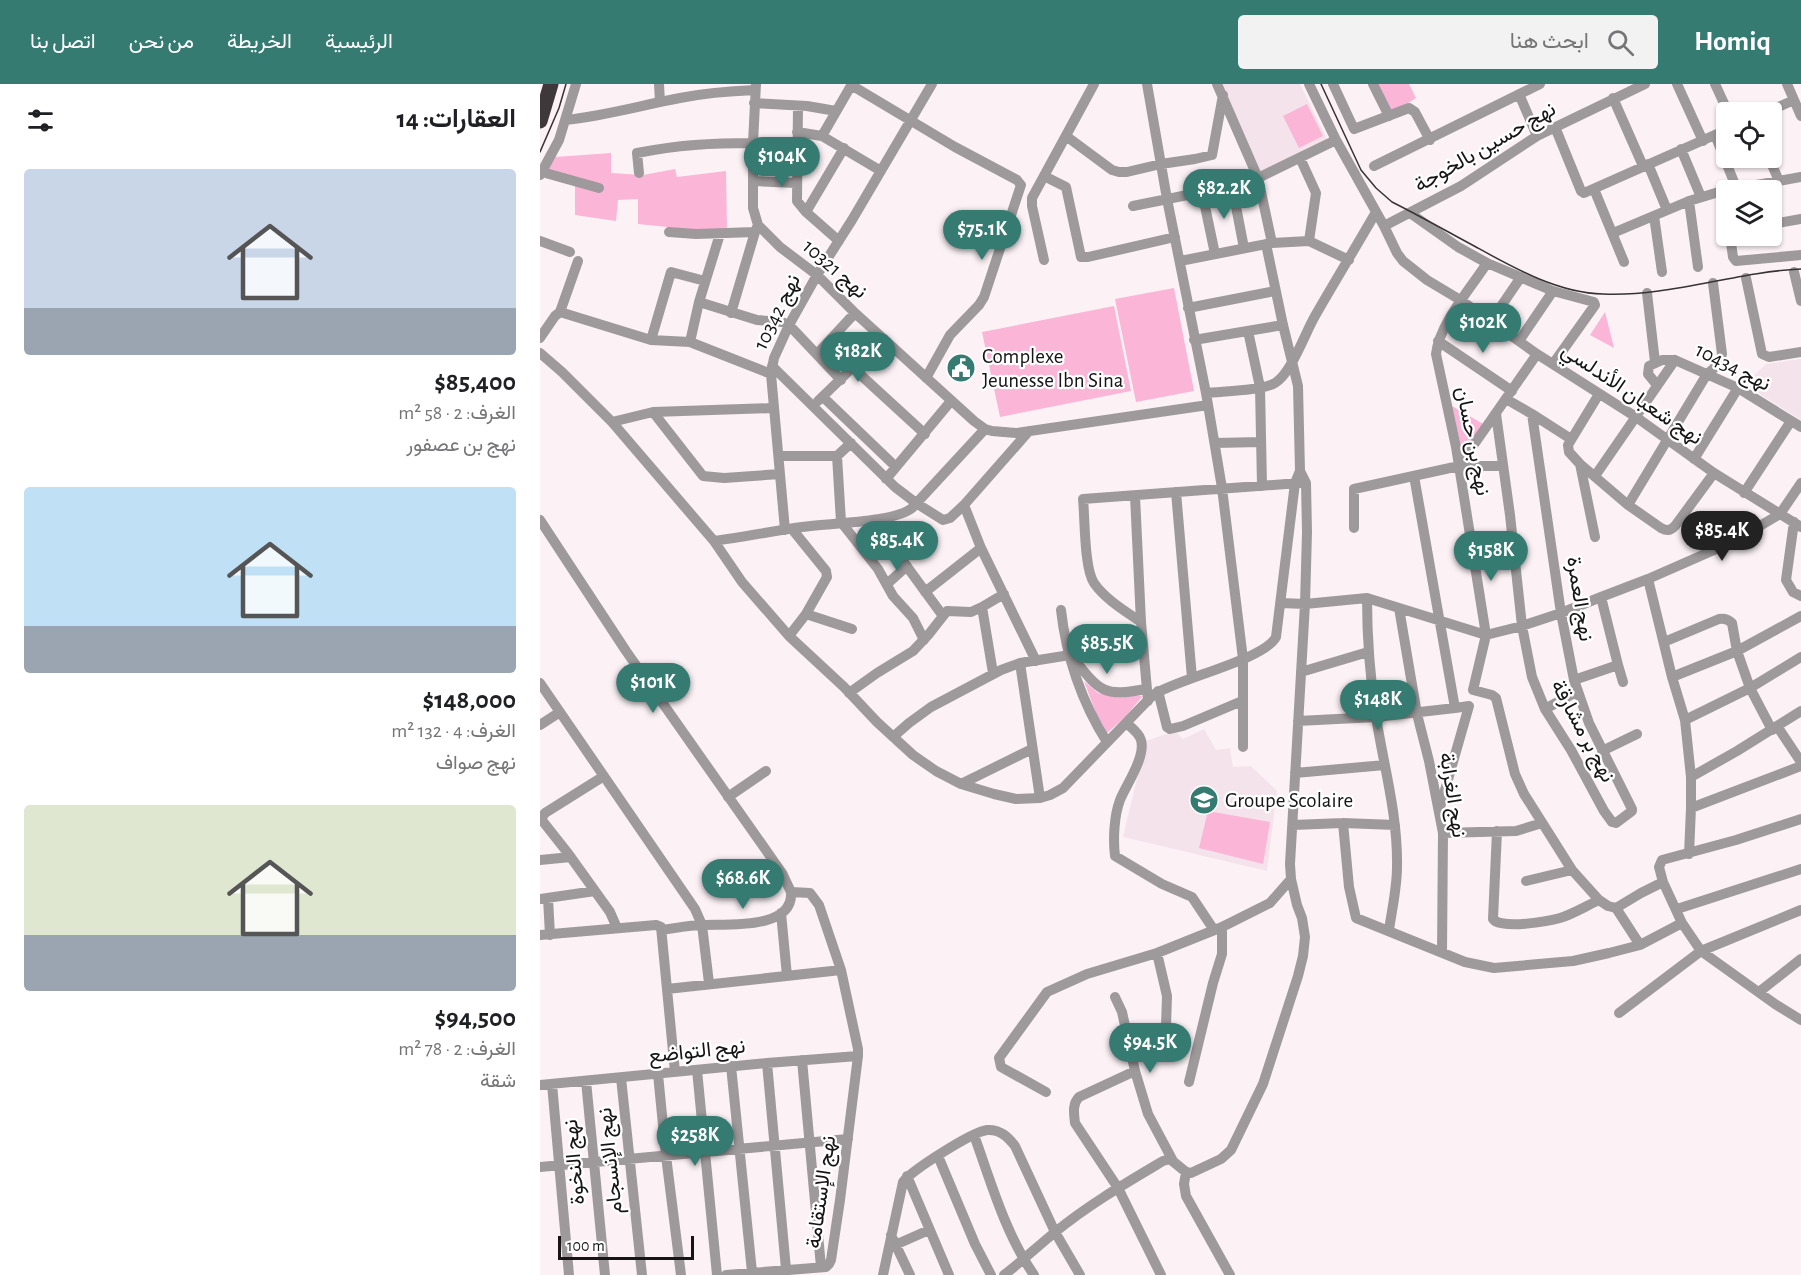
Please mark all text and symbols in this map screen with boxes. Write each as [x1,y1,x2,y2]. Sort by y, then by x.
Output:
search box [1238,15,1658,69]
icon: search [1604,26,1637,59]
text: Homiq [1694,28,1771,56]
text: ابحث هنا [1510,30,1589,52]
text: اتصل بنا [30,31,96,52]
text: من نحن [129,31,194,52]
text: الخريطة [227,31,292,52]
text: الرئيسية [325,31,393,52]
street label: نهج حسين بالخوجة [1411,98,1561,199]
map controls [1716,102,1782,246]
button: locate [1716,102,1782,168]
icon: filters [24,104,57,137]
text: العقارات: 14 [397,106,516,132]
pin: $104K [740,137,824,188]
text: $104K [758,146,806,166]
pin: $82.2K [1175,169,1273,220]
text: $82.2K [1197,178,1251,198]
button: layers [1716,180,1782,246]
icon: home [216,208,324,316]
pin: $75.1K [933,210,1031,261]
text: $75.1K [957,219,1007,239]
street label: نهج 10321 [797,235,871,305]
street label: نهج 10342 [750,271,807,354]
pin: $102K [1441,303,1525,354]
text: $102K [1459,312,1507,332]
pin: $182K [816,332,900,383]
street label: نهج شعبان الأندلسي [1554,338,1707,454]
street label: نهج 10434 [1691,339,1774,398]
text: $182K [834,341,882,361]
place label: Complexe Jeunesse Ibn Sina [982,346,1124,391]
public building icon: Complexe Jeunesse Ibn Sina [945,352,977,384]
text: $85,400 [434,369,516,395]
street label: نهج بن حسان [1449,385,1494,498]
text: الغرف: 2 · 58 m² [398,403,516,423]
text: نهج بن عصفور [406,435,516,455]
pin: $85.4K [1673,511,1771,562]
text: $85.4K [1695,520,1749,540]
pin: $85.4K [848,521,946,572]
icon: home [216,526,324,634]
text: $85.4K [870,530,924,550]
pin: $158K [1449,531,1533,582]
text: $158K [1468,540,1514,560]
street label: نهج العمرة [1560,555,1597,643]
pin: $85.5K [1058,624,1156,675]
text: $85.5K [1081,633,1133,653]
pin: $101K [611,663,695,714]
text: $101K [630,672,676,692]
street label: نهج بر مشارقة [1545,676,1619,787]
pin: $148K [1336,680,1420,731]
text: $148,000 [422,687,516,713]
text: $148K [1354,689,1402,709]
text: الغرف: 4 · 132 m² [391,721,516,741]
street label: نهج الغرابة [1433,751,1470,840]
text: نهج صواف [436,753,516,773]
school or university icon: Groupe Scolaire [1188,784,1220,816]
place label: Groupe Scolaire [1225,790,1353,811]
icon: home [216,844,324,952]
pin: $68.6K [694,859,792,910]
text: $68.6K [716,868,770,888]
text: $94,500 [434,1005,516,1031]
pin: $94.5K [1101,1023,1199,1074]
text: $94.5K [1123,1032,1177,1052]
street label: نهج التواضع [648,1035,747,1070]
text: الغرف: 2 · 78 m² [398,1039,516,1059]
text: شقة [480,1071,516,1091]
street label: نهج الإنسجام [594,1106,629,1215]
pin: $258K [653,1116,737,1167]
street label: نهج النخوة [560,1118,591,1206]
text: $258K [671,1125,719,1145]
street label: نهج الإستقامة [803,1134,842,1250]
scale bar [558,1233,694,1260]
text: 100 m [567,1238,605,1254]

